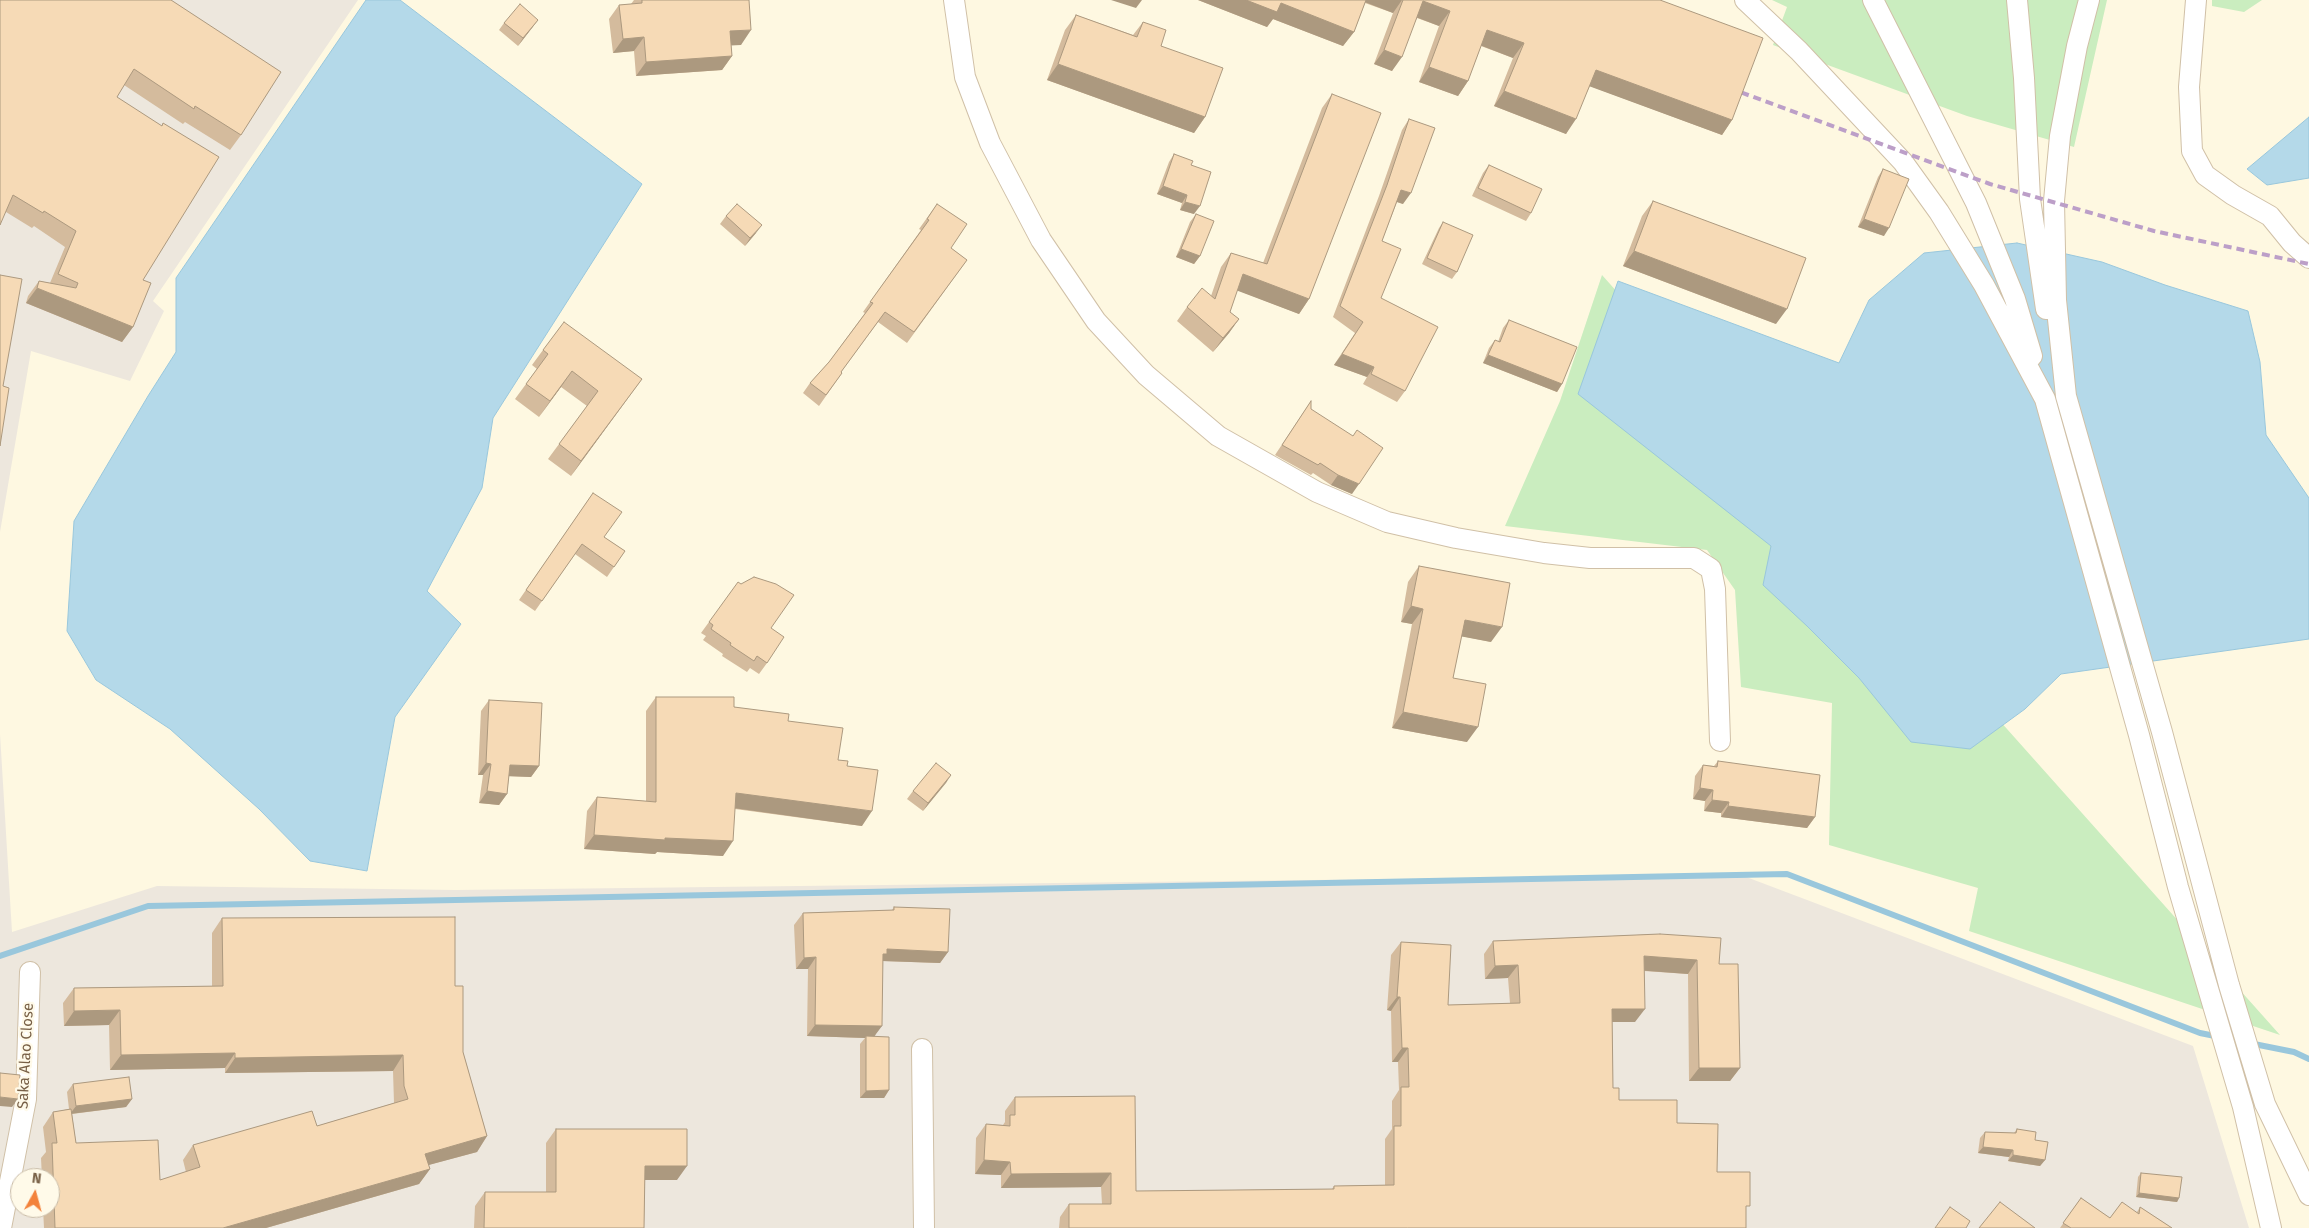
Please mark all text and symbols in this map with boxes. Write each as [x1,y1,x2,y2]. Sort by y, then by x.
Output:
street label: Saka Alao Close [14,1002,38,1110]
north arrow [10,1168,60,1218]
text: N [31,1170,42,1188]

